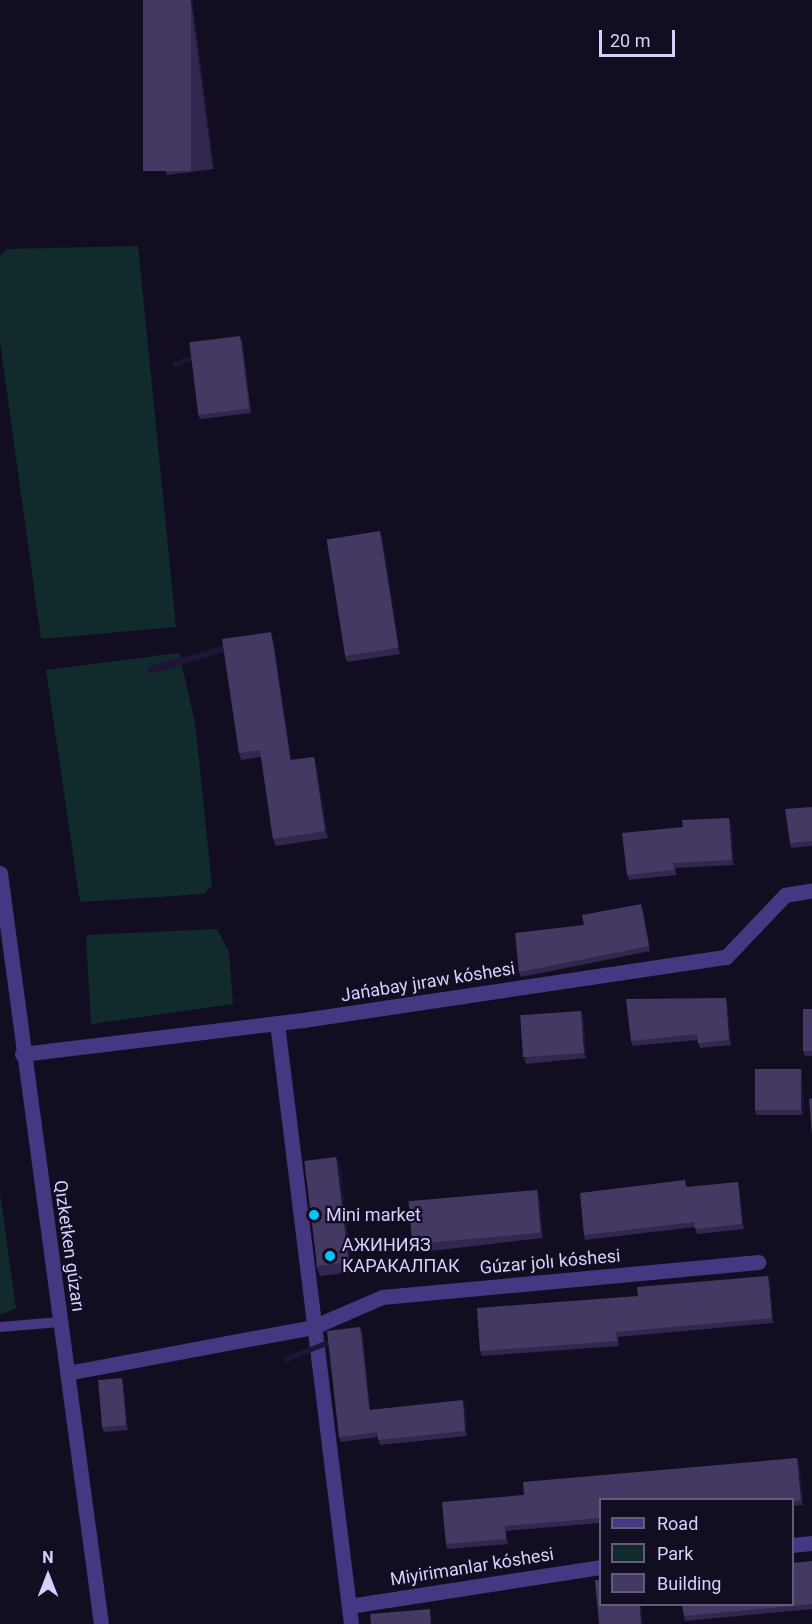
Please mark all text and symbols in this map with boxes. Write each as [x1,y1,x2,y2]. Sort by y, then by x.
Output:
scale bar [602,18,678,56]
text: 20 m [610,30,650,51]
street label: Jańabay jıraw kóshesi [339,958,517,1006]
street label: Qızketken gúzarı [49,1179,89,1313]
place label: Mini market [326,1204,421,1226]
marker: Mini market [307,1208,321,1222]
place label: АЖИНИЯЗ КАРАКАЛПАК [342,1235,460,1278]
street label: Gúzar jolı kóshesi [479,1245,621,1279]
marker: АЖИНИЯЗ КАРАКАЛПАК [323,1249,337,1263]
legend [599,1498,794,1606]
text: Road [657,1513,698,1534]
street label: Miyirimanlar kóshesi [389,1543,555,1591]
text: Park [657,1543,693,1564]
north arrow [18,1546,78,1606]
text: N [42,1548,54,1567]
text: Building [657,1573,721,1594]

